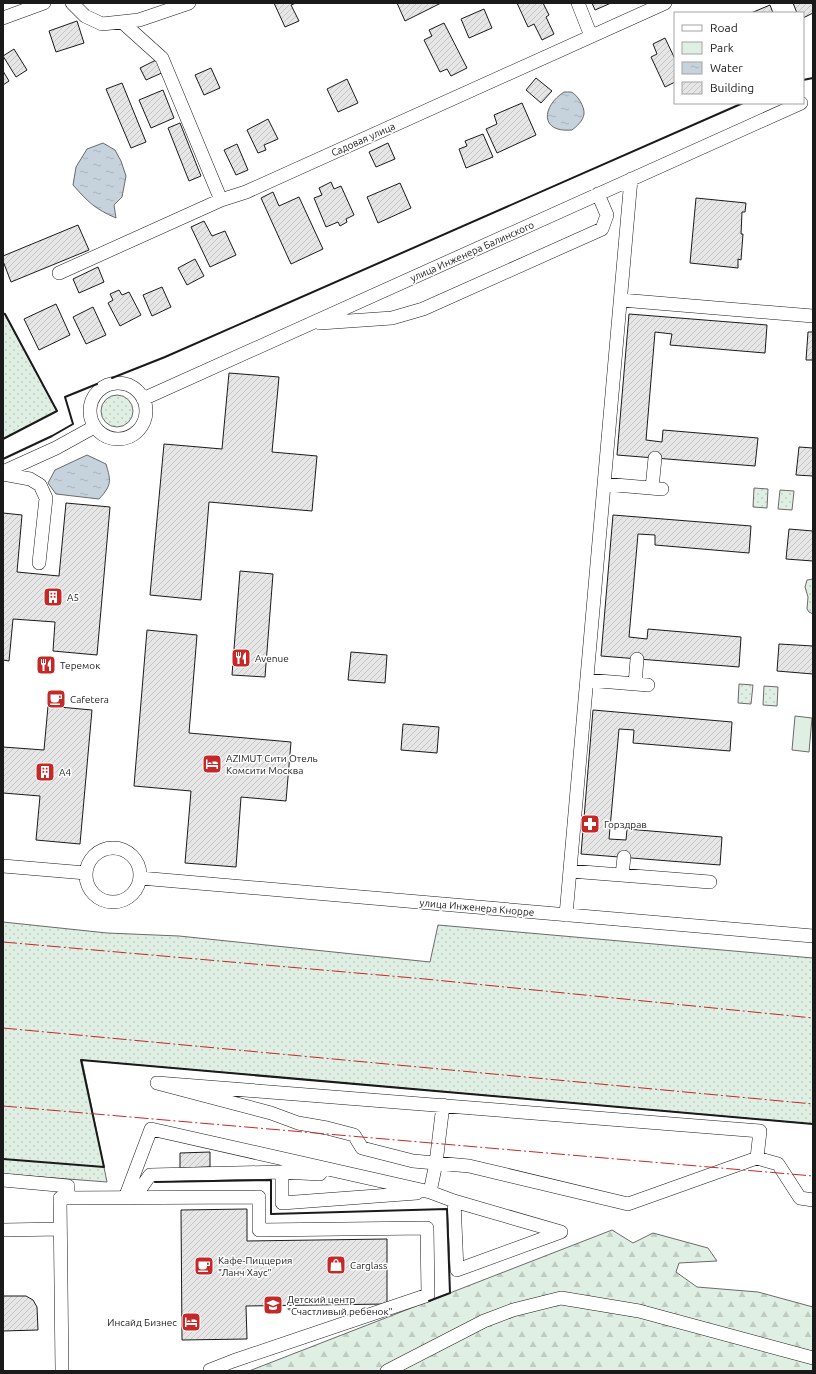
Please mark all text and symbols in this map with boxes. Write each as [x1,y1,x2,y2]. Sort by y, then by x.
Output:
legend [674,12,804,104]
text: Road [710,21,738,34]
text: Park [710,41,734,54]
text: Water [710,61,743,74]
text: Building [710,81,754,94]
street label: Садовая улица [330,120,397,158]
street label: улица Инженера Балинского [409,219,536,284]
building icon: А5 [42,586,64,608]
place label: А5 [67,592,79,603]
restaurant icon: Avenue [230,647,252,669]
place label: Avenue [255,653,289,664]
restaurant icon: Теремок [35,654,57,676]
place label: Теремок [60,660,100,671]
cafe icon: Cafetera [45,688,67,710]
place label: Cafetera [70,694,109,705]
hotel icon: AZIMUT Сити Отель Комсити Москва [201,753,223,775]
place label: AZIMUT Сити Отель Комсити Москва [226,753,318,776]
building icon: А4 [34,761,56,783]
place label: А4 [59,767,72,778]
pharmacy icon: Горздрав [579,813,601,835]
place label: Горздрав [604,819,647,830]
street label: улица Инженера Кнорре [419,897,535,918]
shop icon: Carglass [325,1254,347,1276]
cafe icon: Кафе-Пиццерия "Ланч Хаус" [193,1255,215,1277]
place label: Кафе-Пиццерия "Ланч Хаус" [218,1255,293,1278]
place label: Carglass [350,1260,387,1271]
school or university icon: Детский центр "Счастливый ребенок" [262,1294,284,1316]
place label: Детский центр "Счастливый ребенок" [287,1294,393,1317]
hotel icon: Инсайд Бизнес [180,1311,202,1333]
place label: Инсайд Бизнес [107,1317,177,1328]

